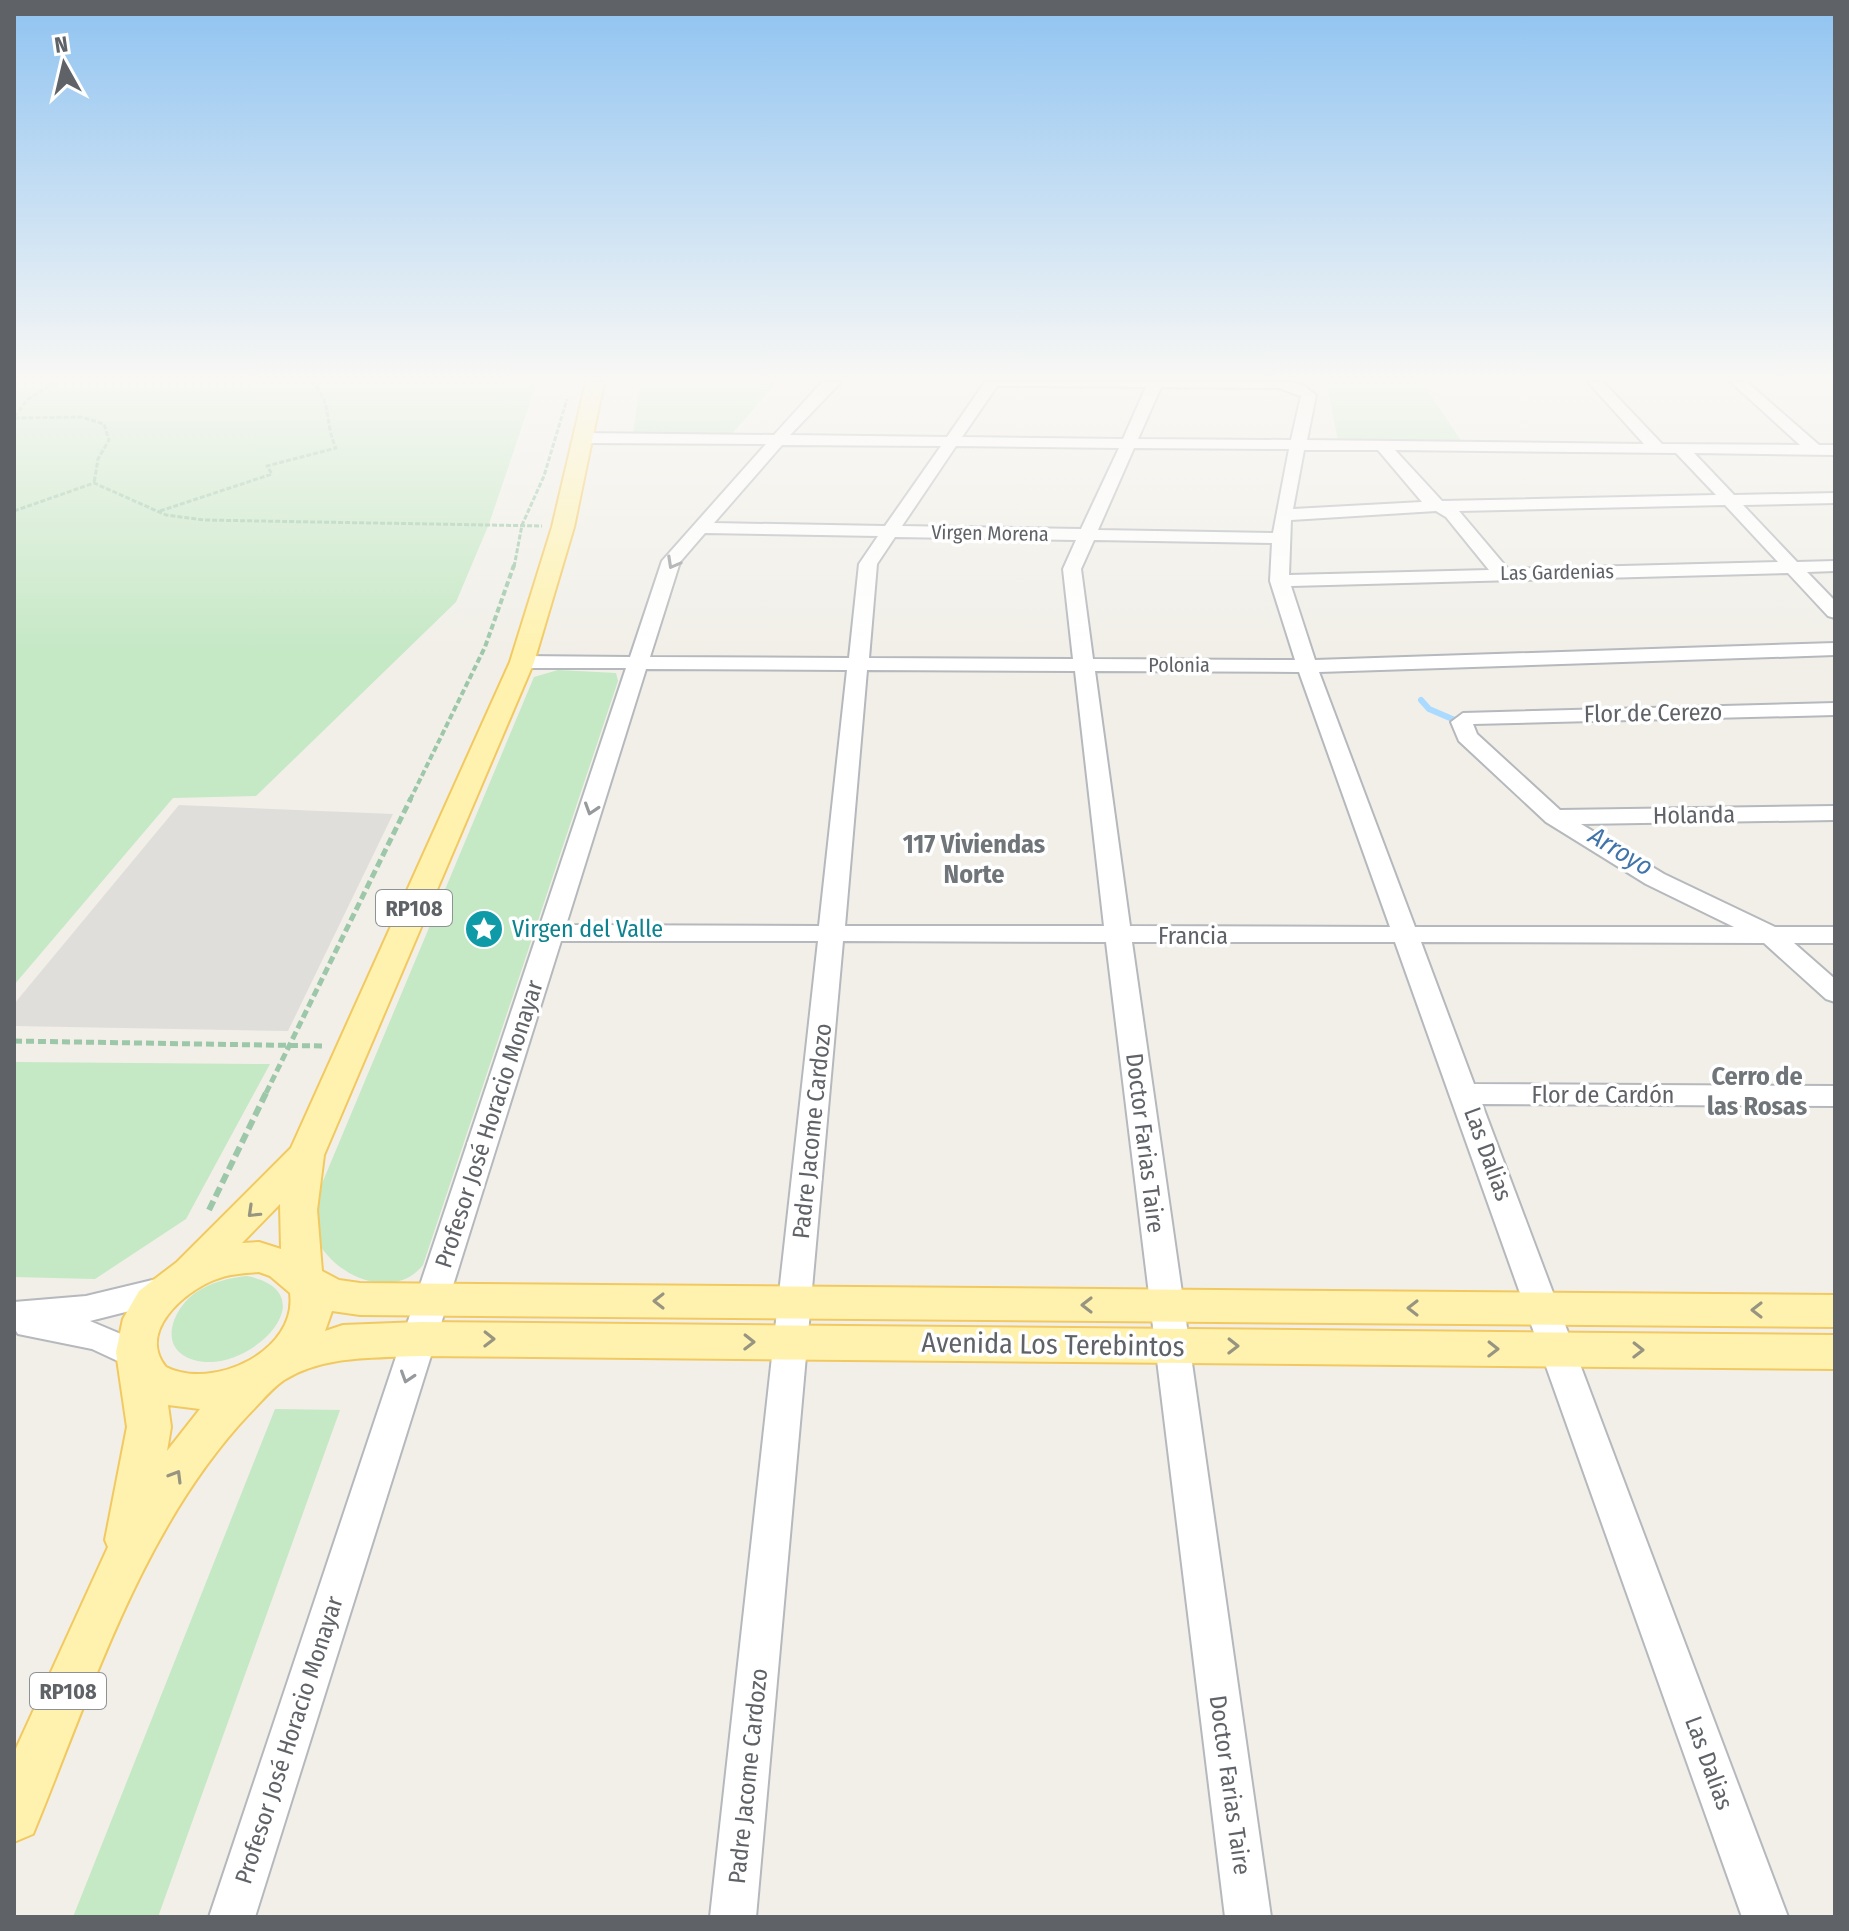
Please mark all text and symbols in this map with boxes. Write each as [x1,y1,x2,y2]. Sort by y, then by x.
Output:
north arrow [24,24,104,104]
text: N [53,30,70,59]
street label: Virgen Morena [931,520,1049,546]
one-way arrow [667,555,682,569]
street label: Las Gardenias [1500,559,1614,585]
street label: Polonia [1148,653,1210,677]
street label: Flor de Cerezo [1584,698,1722,728]
street label: Holanda [1653,800,1735,830]
one-way arrow [584,802,600,816]
water label: Arroyo [1582,820,1658,883]
district label: 117 Viviendas Norte [903,829,1045,890]
road number: RP108 [376,890,452,926]
place icon: Virgen del Valle [463,908,505,950]
place label: Virgen del Valle [512,915,663,943]
street label: Francia [1158,922,1228,950]
street label: Profesor José Horacio Monayar [429,976,549,1271]
street label: Padre Jacome Cardozo [787,1022,837,1240]
street label: Doctor Farias Taire [1120,1051,1170,1235]
district label: Cerro de las Rosas [1707,1061,1807,1122]
street label: Flor de Cardón [1531,1081,1675,1109]
street label: Las Dalias [1458,1103,1518,1205]
one-way arrow [248,1203,262,1217]
one-way arrow [652,1292,665,1310]
one-way arrow [1080,1296,1093,1314]
one-way arrow [1406,1299,1419,1317]
one-way arrow [1750,1301,1763,1319]
street label: Avenida Los Terebintos [921,1326,1185,1363]
one-way arrow [483,1330,496,1348]
one-way arrow [743,1333,756,1351]
one-way arrow [1227,1337,1240,1355]
one-way arrow [1487,1340,1500,1358]
one-way arrow [1632,1342,1645,1359]
one-way arrow [401,1369,417,1383]
one-way arrow [166,1470,182,1485]
street label: Profesor José Horacio Monayar [229,1592,349,1887]
street label: Padre Jacome Cardozo [723,1667,773,1885]
road number: RP108 [30,1673,106,1709]
street label: Doctor Farias Taire [1204,1693,1256,1877]
street label: Las Dalias [1679,1712,1739,1814]

